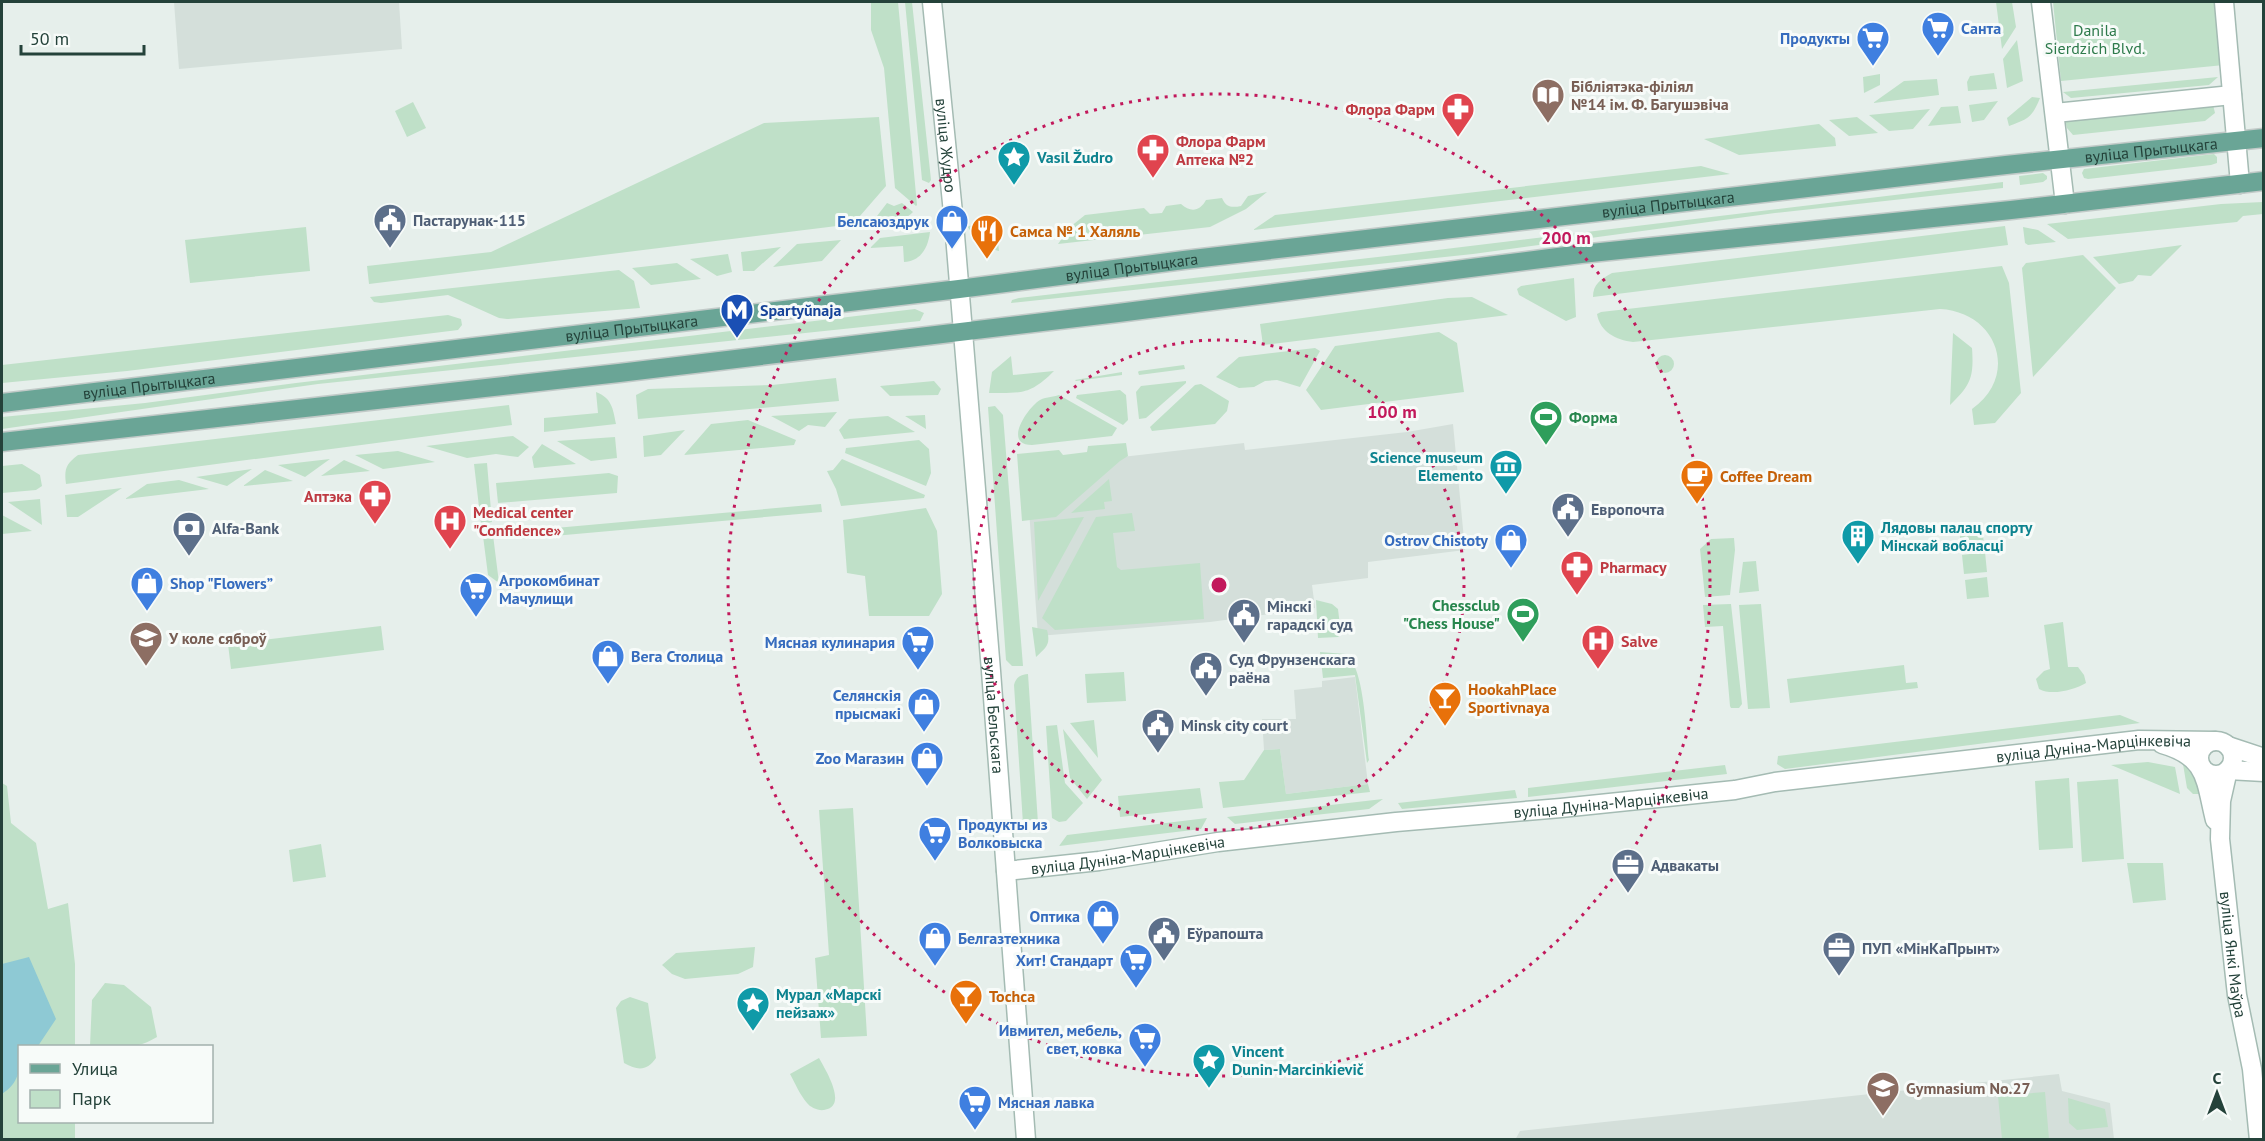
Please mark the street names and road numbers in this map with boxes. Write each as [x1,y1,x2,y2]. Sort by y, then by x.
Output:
street label: вуліца Жудро [932,97,961,193]
street label: вуліца Прытыцкага [2084,133,2219,167]
street label: вуліца Прытыцкага [1601,186,1736,222]
street label: вуліца Прытыцкага [1064,248,1199,285]
street label: вуліца Прытыцкага [564,310,699,346]
street label: вуліца Прытыцкага [81,368,216,403]
street label: вуліца Бельскага [980,656,1009,774]
street label: вуліца Дуніна-Марцінкевіча [1995,730,2191,766]
street label: вуліца Дуніна-Марцінкевіча [1513,783,1709,822]
street label: вуліца Дуніна-Марцінкевіча [1030,831,1226,878]
street label: вуліца Янкі Маўра [2216,890,2251,1019]

